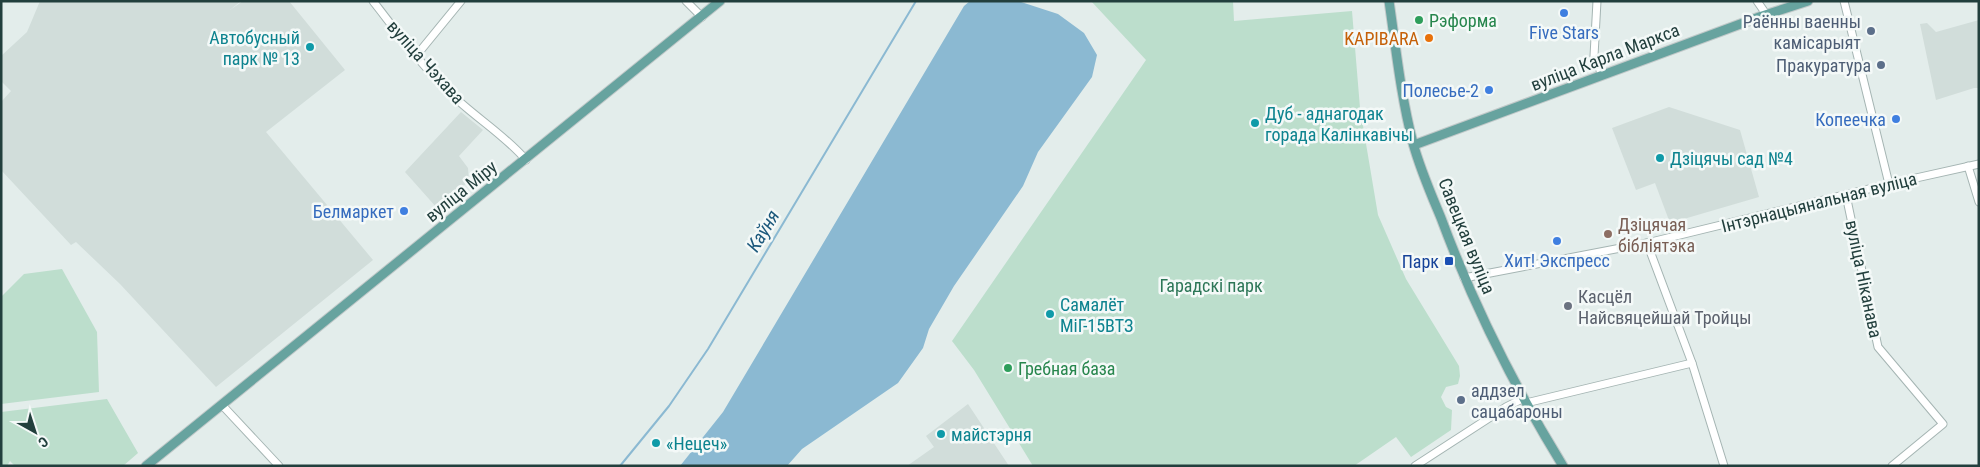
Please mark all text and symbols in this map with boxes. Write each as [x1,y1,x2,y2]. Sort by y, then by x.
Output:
marker: Five Stars [1558,7,1570,19]
place label: Рэформа [1429,10,1497,31]
place label: Раённы ваенны камісарыят [1743,11,1861,53]
marker: Рэформа [1413,14,1425,26]
street label: вуліца Чэхава [383,16,469,108]
street label: вуліца Карла Маркса [1528,19,1682,95]
place label: Five Stars [1529,22,1599,43]
marker: Раённы ваенны камісарыят [1865,25,1877,37]
place label: Автобусный парк № 13 [209,27,300,69]
place label: KAPIBARA [1344,28,1420,49]
marker: KAPIBARA [1423,32,1435,44]
marker: Автобусный парк № 13 [304,41,316,53]
place label: Пракуратура [1776,55,1871,76]
marker: Пракуратура [1875,59,1887,71]
place label: Полесье-2 [1403,80,1479,101]
marker: Полесье-2 [1483,84,1495,96]
place label: Дуб - аднагодак горада Калінкавічы [1265,103,1413,145]
place label: Копеечка [1815,109,1886,130]
marker: Копеечка [1890,113,1902,125]
marker: Дуб - аднагодак горада Калінкавічы [1249,117,1261,129]
place label: Дзіцячы сад №4 [1670,148,1793,169]
marker: Дзіцячы сад №4 [1654,152,1666,164]
street label: вуліца Міру [421,156,501,226]
street label: Інтэрнацыянальная вуліца [1719,168,1919,236]
street label: Савецкая вуліца [1434,175,1500,297]
place label: Белмаркет [313,201,394,222]
marker: Белмаркет [398,205,410,217]
water label: Каўня [742,206,784,256]
place label: Дзіцячая бібліятэка [1618,214,1695,256]
street label: вуліца Ніканава [1841,218,1887,340]
marker: Дзіцячая бібліятэка [1602,228,1614,240]
marker: Хит! Экспресс [1551,235,1563,247]
place label: Хит! Экспресс [1504,250,1610,271]
place label: Парк [1402,251,1439,272]
marker: Парк [1443,255,1455,267]
park label: Гарадскі парк [1159,275,1263,296]
place label: Касцёл Найсвяцейшай Тройцы [1578,286,1751,328]
place label: Самалёт МіГ-15ВТЗ [1060,294,1133,336]
marker: Касцёл Найсвяцейшай Тройцы [1562,300,1574,312]
marker: Самалёт МіГ-15ВТЗ [1044,308,1056,320]
place label: Гребная база [1018,358,1116,379]
marker: Гребная база [1002,362,1014,374]
place label: аддзел сацабароны [1471,380,1563,422]
marker: аддзел сацабароны [1455,394,1467,406]
north arrow [10,407,60,457]
place label: майстэрня [951,424,1032,445]
marker: майстэрня [935,428,947,440]
text: С [35,433,51,451]
place label: «Нецеч» [666,433,727,454]
marker: «Нецеч» [650,437,662,449]

